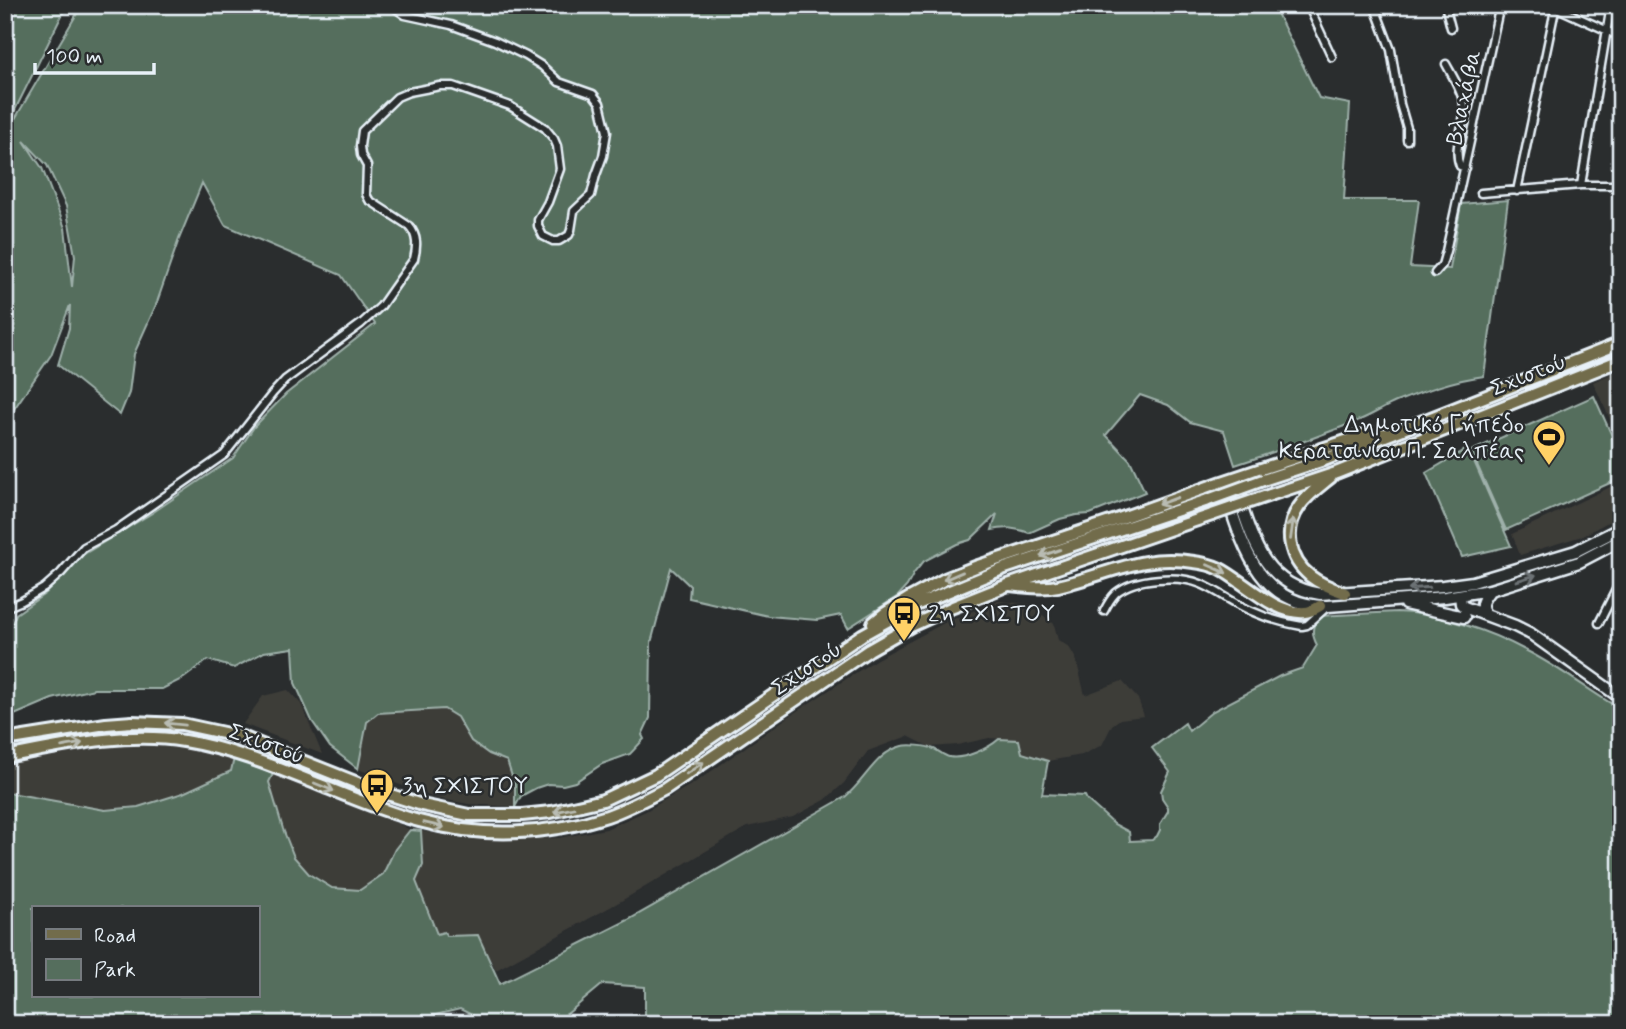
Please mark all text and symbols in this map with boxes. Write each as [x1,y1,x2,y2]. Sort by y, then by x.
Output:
scale bar [35,32,154,76]
text: 100 m [46,43,102,71]
street label: Βλαχάβα [1440,47,1490,148]
street label: Σχιστού [1487,347,1571,404]
place label: Δημοτικό Γήπεδο Κερατσινίου Π. Σαλπέας [1279,411,1524,467]
sports icon: Δημοτικό Γήπεδο Κερατσινίου Π. Σαλπέας [1530,418,1568,467]
one-way arrow [1157,496,1179,508]
one-way arrow [1285,518,1298,541]
one-way arrow [1039,547,1061,560]
one-way arrow [1206,563,1227,576]
one-way arrow [943,570,964,583]
one-way arrow [1515,571,1537,584]
one-way arrow [1408,582,1431,595]
bus stop icon: 2η ΣΧΙΣΤΟΥ [885,594,923,643]
place label: 2η ΣΧΙΣΤΟΥ [928,600,1055,630]
street label: Σχιστού [766,635,848,704]
one-way arrow [164,717,187,730]
street label: Σχιστού [224,717,308,772]
one-way arrow [61,738,83,751]
one-way arrow [685,761,704,776]
bus stop icon: 3η ΣΧΙΣΤΟΥ [358,766,396,815]
place label: 3η ΣΧΙΣΤΟΥ [402,772,528,802]
one-way arrow [313,781,334,794]
one-way arrow [553,803,576,817]
one-way arrow [422,818,445,832]
legend [32,906,259,998]
text: Road [94,922,136,950]
text: Park [94,956,136,984]

